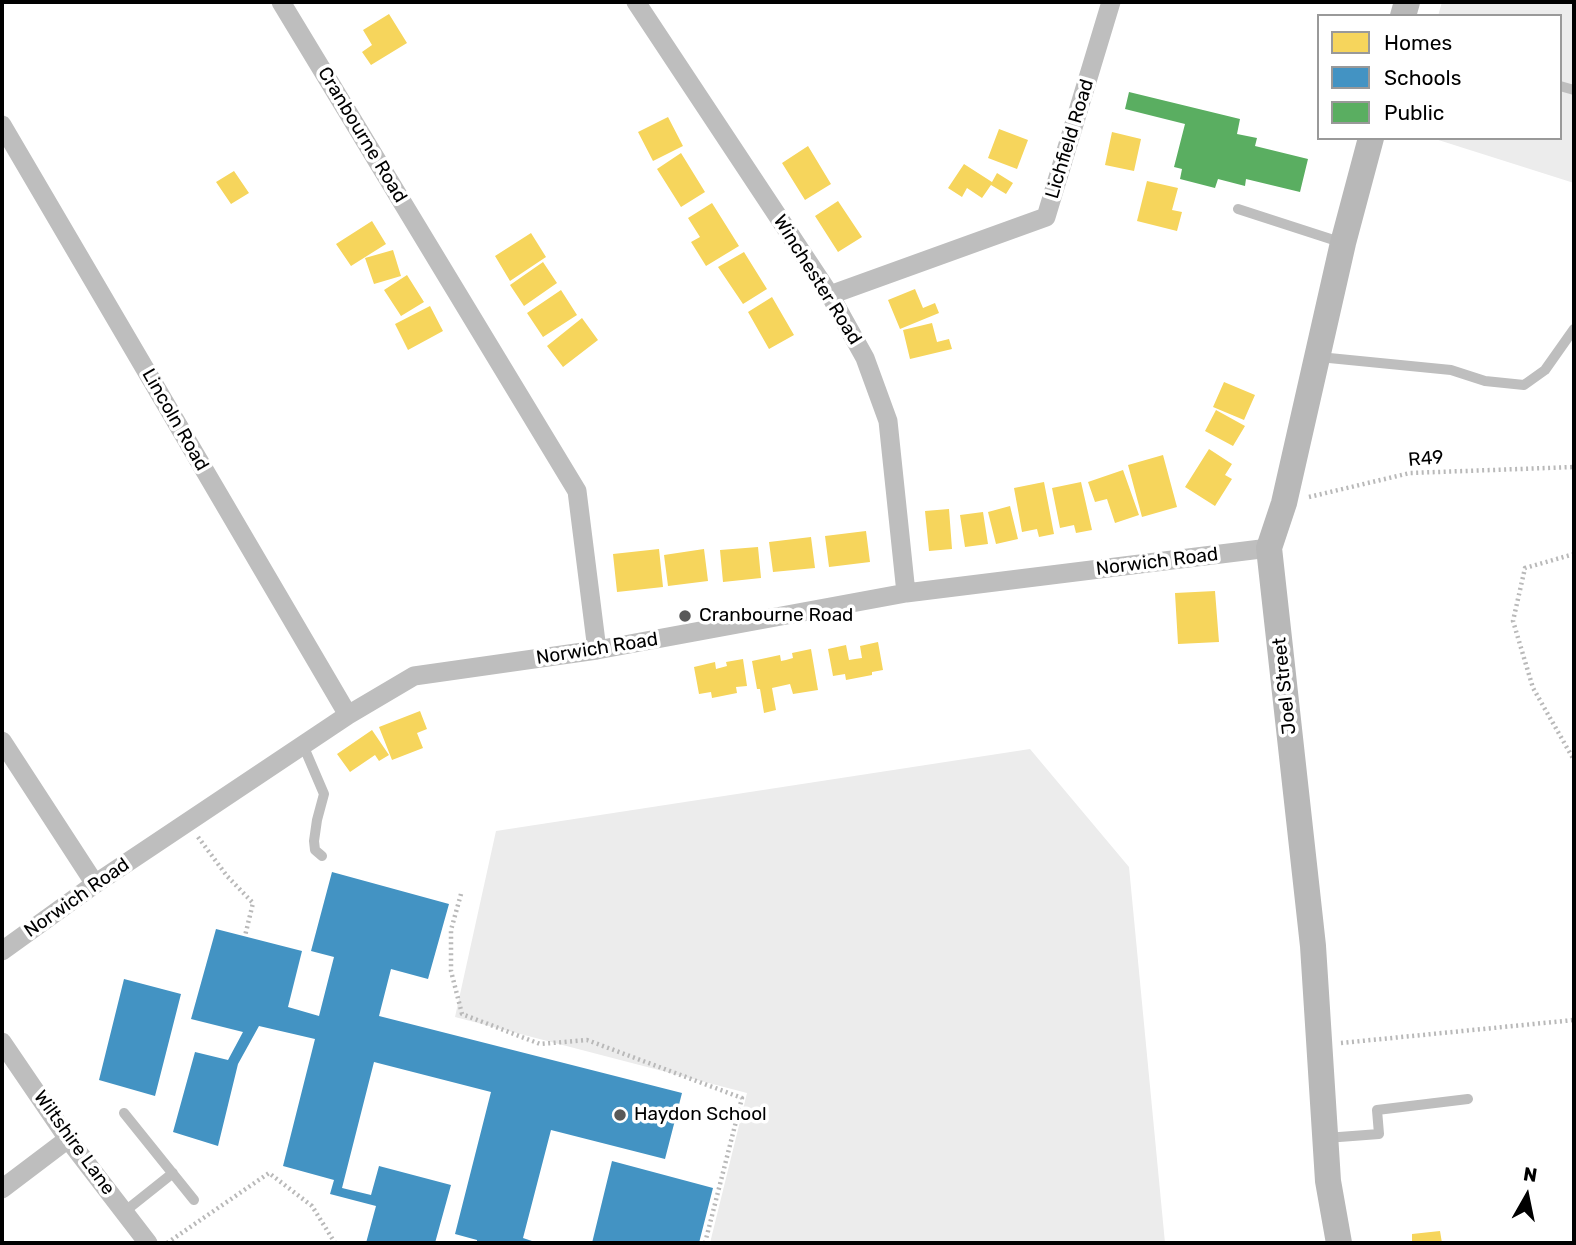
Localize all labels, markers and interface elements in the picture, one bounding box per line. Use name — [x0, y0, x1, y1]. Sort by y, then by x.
legend — [1317, 14, 1562, 140]
text: Homes — [1384, 30, 1452, 55]
street label: Cranbourne Road — [312, 63, 412, 207]
text: Schools — [1384, 65, 1461, 90]
street label: Lichfield Road — [1041, 76, 1099, 202]
text: Public — [1384, 100, 1444, 125]
street label: Winchester Road — [768, 211, 866, 349]
street label: Lincoln Road — [137, 365, 213, 475]
street label: R49 — [1407, 446, 1445, 472]
street label: Norwich Road — [1095, 543, 1219, 581]
place label: Cranbourne Road — [699, 605, 853, 627]
marker: Cranbourne Road — [677, 608, 693, 624]
street label: Norwich Road — [535, 628, 659, 670]
street label: Joel Street — [1269, 636, 1301, 736]
street label: Norwich Road — [20, 853, 134, 943]
street label: Wiltshire Lane — [29, 1086, 119, 1200]
place label: Haydon School — [634, 1104, 767, 1126]
marker: Haydon School — [612, 1107, 628, 1123]
north arrow — [1492, 1161, 1562, 1231]
text: N — [1522, 1162, 1539, 1187]

